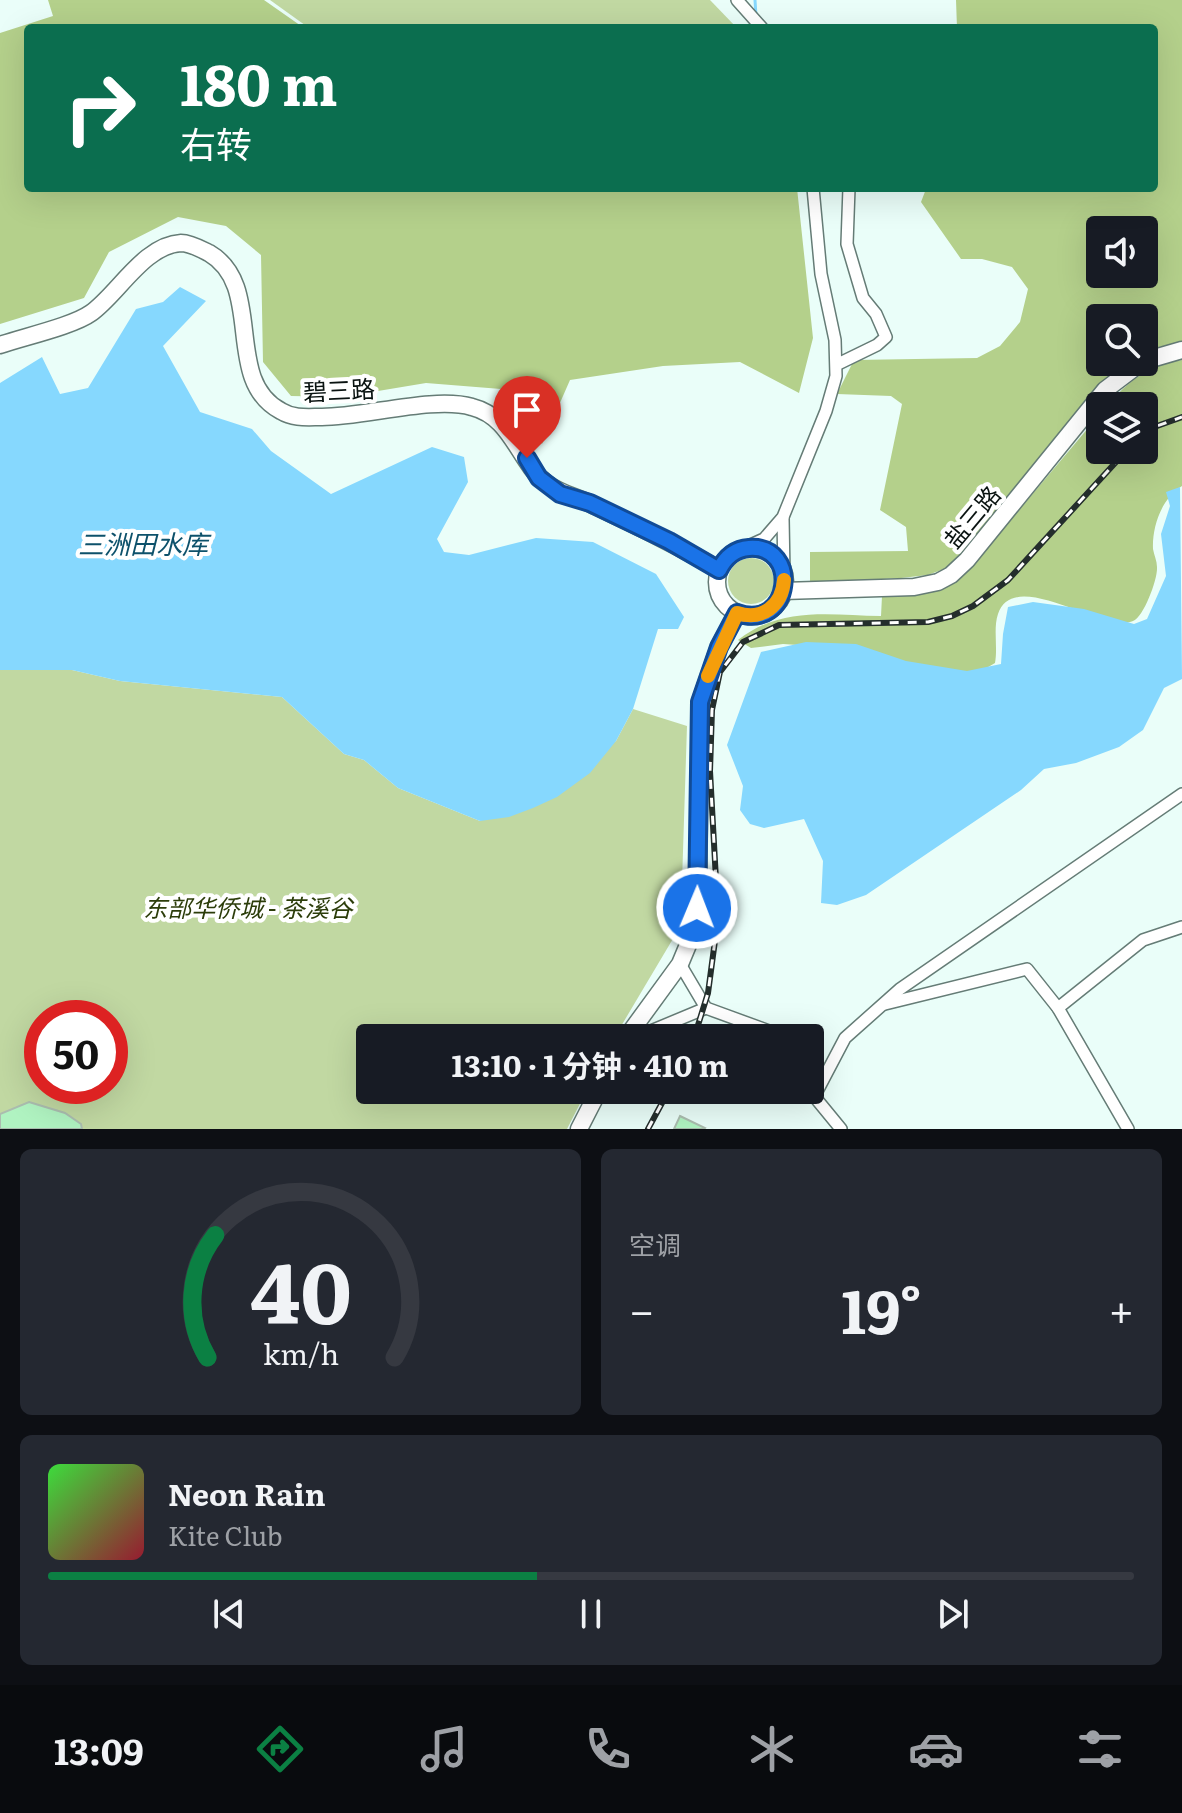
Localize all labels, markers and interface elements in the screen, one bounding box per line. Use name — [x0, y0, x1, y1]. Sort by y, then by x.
text: 180 m — [180, 40, 338, 123]
icon: right — [48, 56, 152, 160]
text: 右转 — [180, 116, 252, 169]
map controls — [1086, 216, 1158, 464]
button: sound — [1086, 216, 1158, 288]
button: search — [1086, 304, 1158, 376]
street label: 碧三路 — [302, 370, 376, 408]
pin — [493, 376, 561, 458]
icon: arrive — [505, 388, 549, 432]
button: layers — [1086, 392, 1158, 464]
street label: 盐三路 — [934, 477, 1008, 555]
water label: 三洲田水库 — [78, 523, 212, 562]
position arrow — [655, 866, 739, 950]
park label: 东部华侨城 - 茶溪谷 — [143, 889, 355, 924]
speed limit sign: 50 — [24, 1000, 128, 1104]
text: 13:10 · 1 分钟 · 410 m — [452, 1042, 729, 1086]
text: 空调 — [629, 1224, 681, 1263]
text: 40 — [250, 1226, 351, 1350]
text: 19° — [841, 1263, 922, 1352]
text: − — [629, 1275, 655, 1341]
text: + — [1108, 1275, 1134, 1341]
text: km/h — [262, 1331, 339, 1374]
text: Neon Rain — [168, 1471, 326, 1515]
text: Kite Club — [168, 1515, 283, 1554]
icon: previous — [207, 1592, 251, 1636]
icon: pause — [569, 1592, 613, 1636]
icon: next — [931, 1592, 975, 1636]
icon: directions — [252, 1721, 308, 1777]
icon: music — [416, 1721, 472, 1777]
icon: phone — [580, 1721, 636, 1777]
icon: climate — [744, 1721, 800, 1777]
icon: car — [908, 1721, 964, 1777]
icon: filters — [1072, 1721, 1128, 1777]
text: 13:09 — [54, 1723, 144, 1776]

